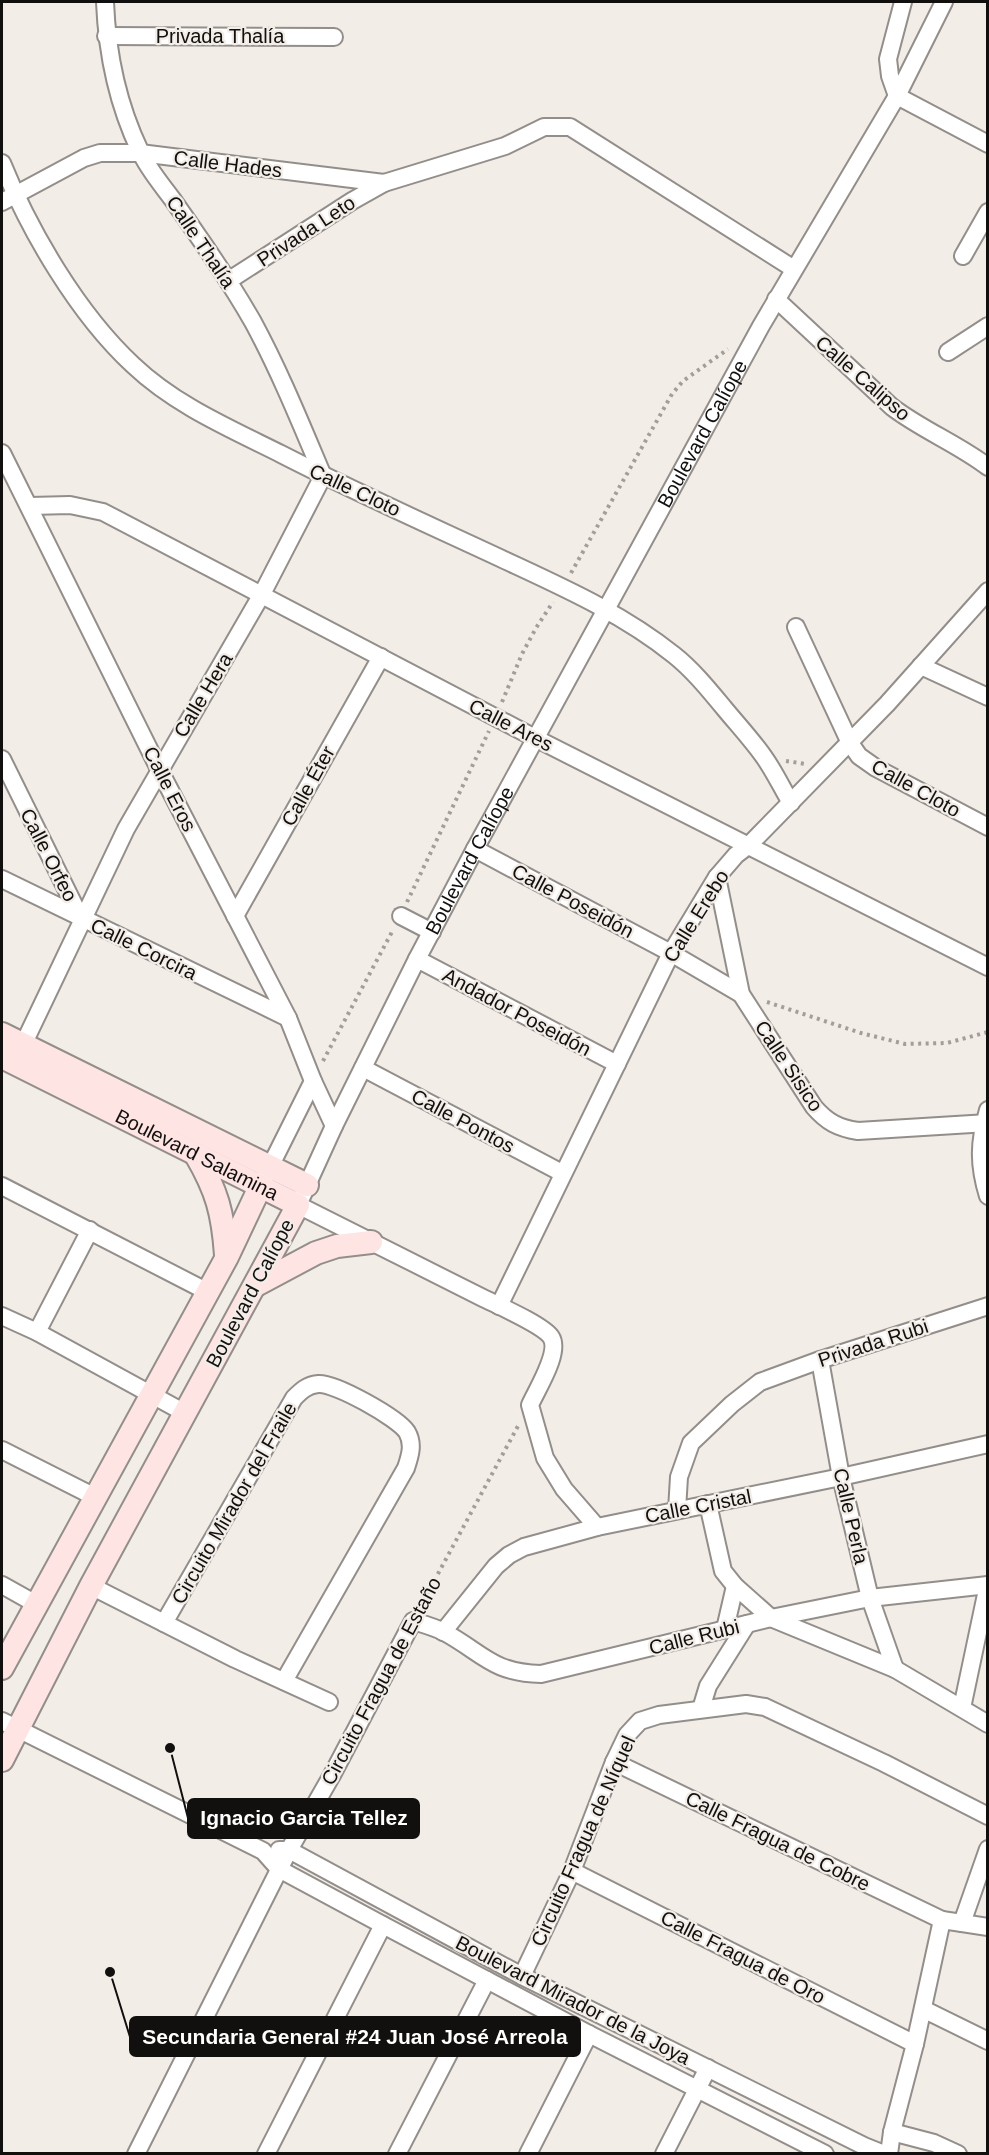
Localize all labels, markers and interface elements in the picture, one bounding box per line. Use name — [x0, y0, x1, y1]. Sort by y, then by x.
street label: Privada Thalía — [156, 25, 285, 47]
street label: Calle Hades — [173, 146, 283, 182]
street label: Privada Leto — [253, 191, 359, 271]
street label: Calle Thalía — [162, 192, 240, 293]
street label: Calle Calipso — [811, 331, 915, 425]
street label: Boulevard Calíope — [653, 356, 751, 511]
street label: Calle Cloto — [306, 459, 404, 521]
street label: Calle Hera — [169, 648, 237, 741]
street label: Calle Ares — [465, 695, 557, 755]
street label: Calle Éter — [277, 742, 339, 830]
street label: Calle Eros — [139, 743, 201, 835]
street label: Calle Cloto — [868, 755, 964, 821]
street label: Boulevard Calíope — [421, 783, 518, 938]
street label: Calle Orfeo — [16, 805, 82, 905]
street label: Calle Poseidón — [508, 860, 638, 942]
street label: Calle Erebo — [659, 866, 733, 966]
street label: Calle Corcira — [87, 914, 202, 985]
street label: Andador Poseidón — [439, 964, 595, 1060]
street label: Calle Sisico — [751, 1017, 827, 1115]
street label: Calle Pontos — [408, 1085, 518, 1157]
street label: Boulevard Salamina — [112, 1105, 283, 1205]
street label: Boulevard Calíope — [202, 1215, 298, 1371]
street label: Privada Rubi — [815, 1315, 931, 1371]
street label: Circuito Mirador del Fraile — [167, 1398, 301, 1608]
street label: Calle Perla — [829, 1466, 873, 1567]
street label: Calle Cristal — [643, 1485, 753, 1527]
street label: Circuito Fragua de Estaño — [317, 1573, 445, 1789]
street label: Calle Rubi — [647, 1615, 741, 1659]
street label: Circuito Fragua de Níquel — [527, 1732, 639, 1950]
street label: Calle Fragua de Cobre — [682, 1787, 874, 1895]
callout: Ignacio Garcia Tellez — [188, 1799, 419, 1838]
text: Ignacio Garcia Tellez — [200, 1806, 408, 1829]
street label: Calle Fragua de Oro — [657, 1906, 829, 2008]
street label: Boulevard Mirador de la Joya — [452, 1931, 695, 2069]
callout: Secundaria General #24 Juan José Arreola — [130, 2017, 580, 2056]
text: Secundaria General #24 Juan José Arreola — [142, 2025, 568, 2048]

